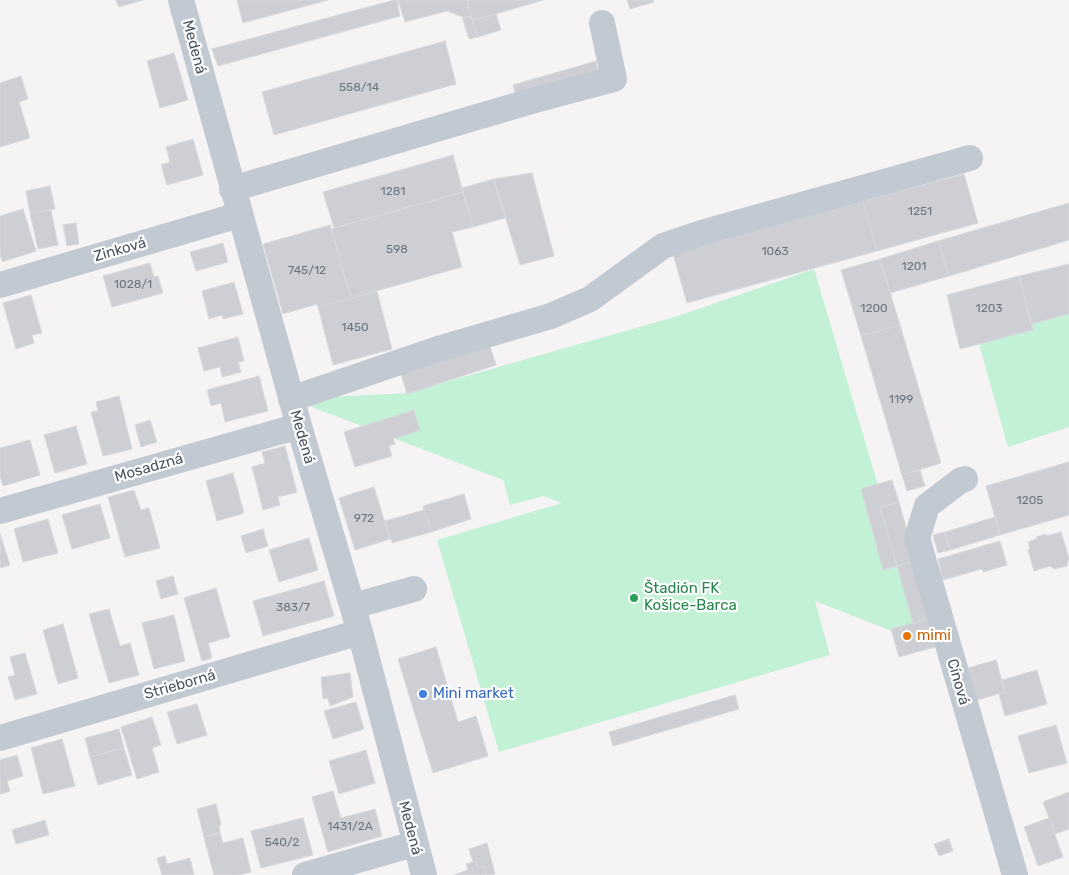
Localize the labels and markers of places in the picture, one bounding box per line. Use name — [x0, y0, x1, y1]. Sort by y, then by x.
place label: Štadión FK Košice-Barca — [644, 580, 737, 615]
marker: Štadión FK Košice-Barca — [628, 592, 640, 604]
place label: mimi — [917, 627, 951, 645]
marker: mimi — [901, 630, 913, 642]
place label: Mini market — [433, 685, 514, 703]
marker: Mini market — [417, 688, 429, 700]

